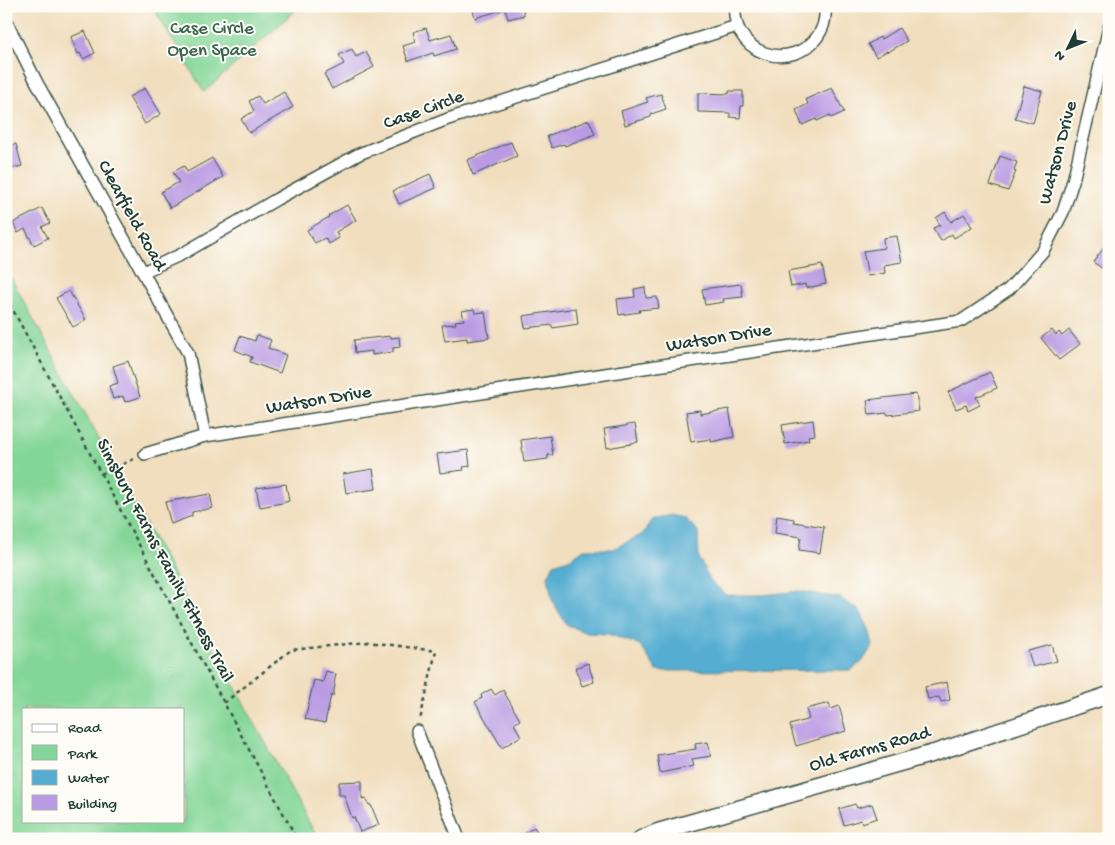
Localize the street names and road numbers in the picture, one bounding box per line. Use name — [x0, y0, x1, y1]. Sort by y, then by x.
street label: Case Circle — [381, 86, 467, 136]
street label: Watson Drive — [1034, 99, 1084, 207]
street label: Clearfield Road — [91, 157, 172, 277]
street label: Watson Drive — [665, 319, 773, 359]
street label: Watson Drive — [265, 381, 373, 421]
street label: Simsbury Farms Family Fitness Trail — [90, 435, 238, 687]
street label: Old Farms Road — [807, 721, 935, 778]

